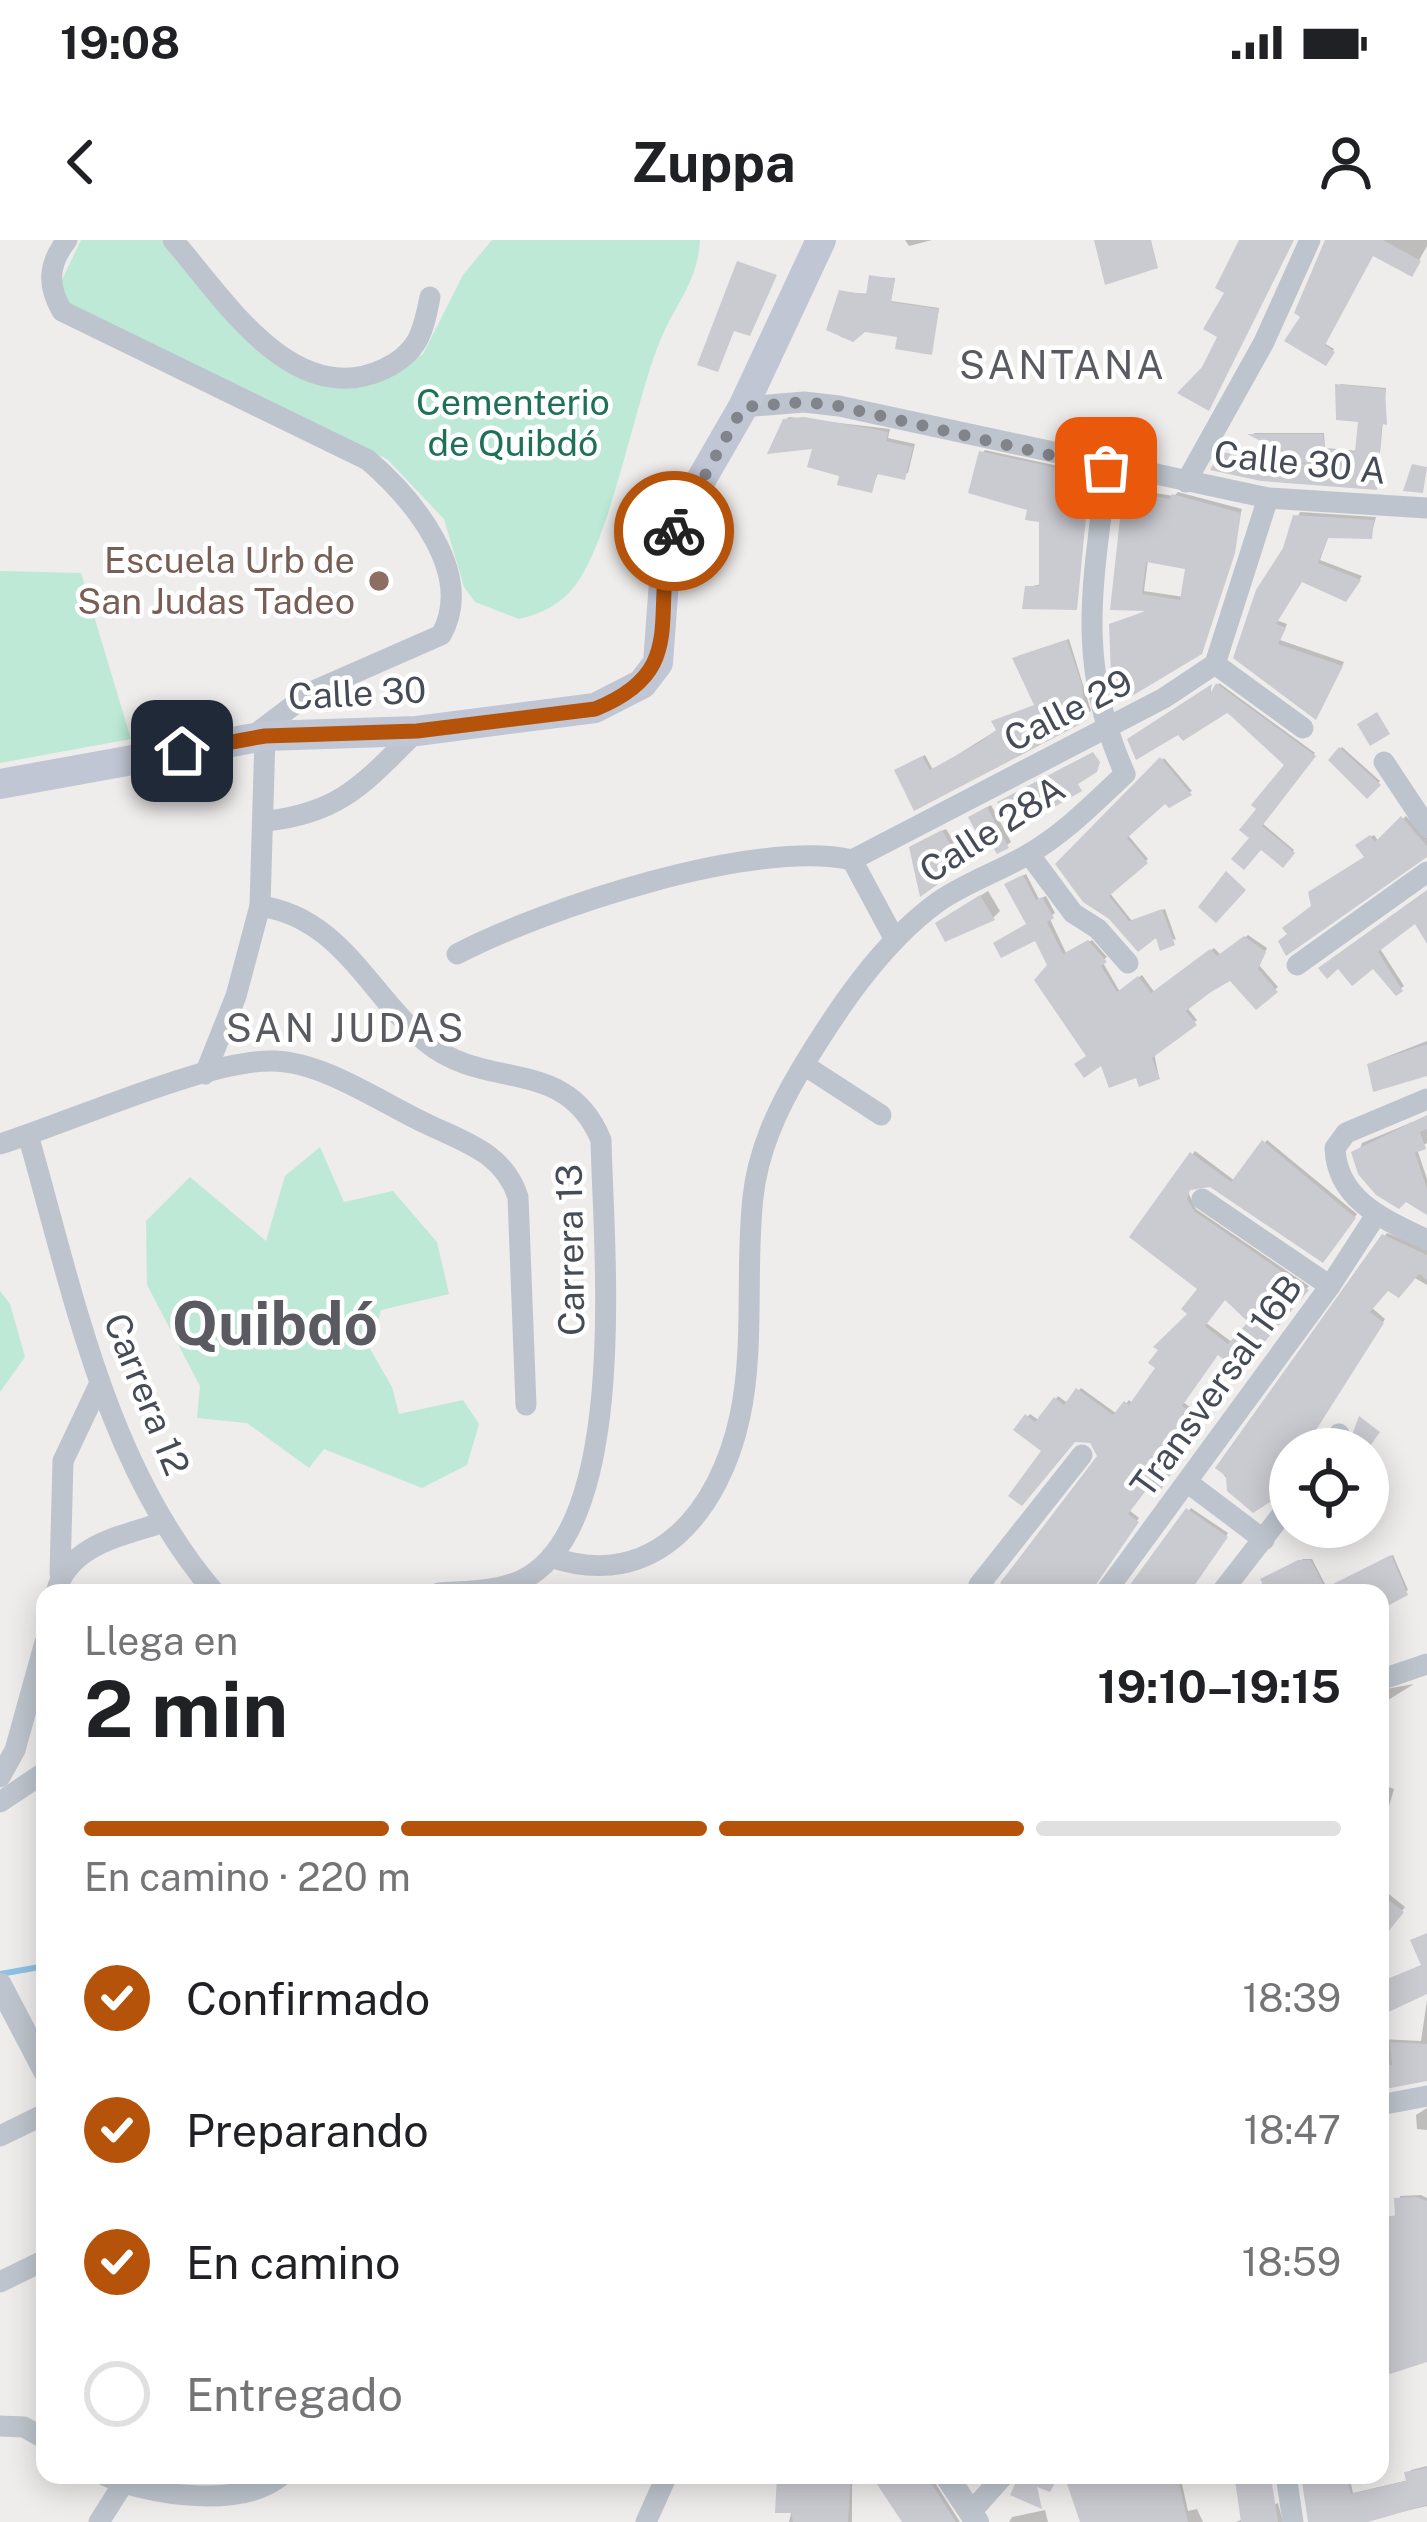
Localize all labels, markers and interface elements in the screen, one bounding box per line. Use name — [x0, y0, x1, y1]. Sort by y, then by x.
text: 19:08 — [60, 16, 180, 69]
icon: back — [48, 129, 114, 195]
icon: person — [1313, 129, 1379, 195]
text: Zuppa — [631, 131, 796, 194]
district label: SANTANA — [959, 342, 1167, 388]
park label: Cementerio de Quibdó — [416, 381, 610, 464]
pin — [1055, 417, 1157, 519]
street label: Calle 30 A — [1212, 432, 1388, 492]
icon: bag — [1073, 435, 1139, 501]
courier — [614, 471, 734, 591]
icon: bike — [641, 498, 707, 564]
place label: Escuela Urb de San Judas Tadeo — [77, 539, 355, 622]
marker: Escuela Urb de San Judas Tadeo — [366, 568, 392, 594]
street label: Calle 29 — [997, 660, 1139, 760]
street label: Calle 30 — [287, 668, 427, 718]
pin — [131, 700, 233, 802]
icon: home — [149, 718, 215, 784]
street label: Calle 28A — [912, 767, 1072, 891]
district label: SAN JUDAS — [226, 1005, 466, 1051]
street label: Carrera 13 — [548, 1164, 592, 1336]
street label: Transversal 16B — [1122, 1267, 1310, 1505]
district label: Quibdó — [172, 1288, 378, 1359]
street label: Carrera 12 — [96, 1307, 198, 1481]
map controls — [1269, 1428, 1389, 1548]
button: locate — [1269, 1428, 1389, 1548]
text: Llega en — [84, 1618, 238, 1664]
text: 19:10–19:15 — [1097, 1660, 1341, 1713]
text: 2 min — [84, 1663, 288, 1755]
text: En camino · 220 m — [84, 1854, 411, 1900]
icon: check — [84, 1965, 150, 2031]
text: Confirmado — [186, 1972, 430, 2025]
text: 18:39 — [1242, 1975, 1341, 2021]
icon: check — [84, 2097, 150, 2163]
text: Preparando — [186, 2104, 429, 2157]
text: 18:47 — [1243, 2107, 1341, 2153]
icon: check — [84, 2229, 150, 2295]
text: En camino — [186, 2236, 400, 2289]
text: 18:59 — [1242, 2239, 1341, 2285]
text: Entregado — [186, 2368, 403, 2421]

